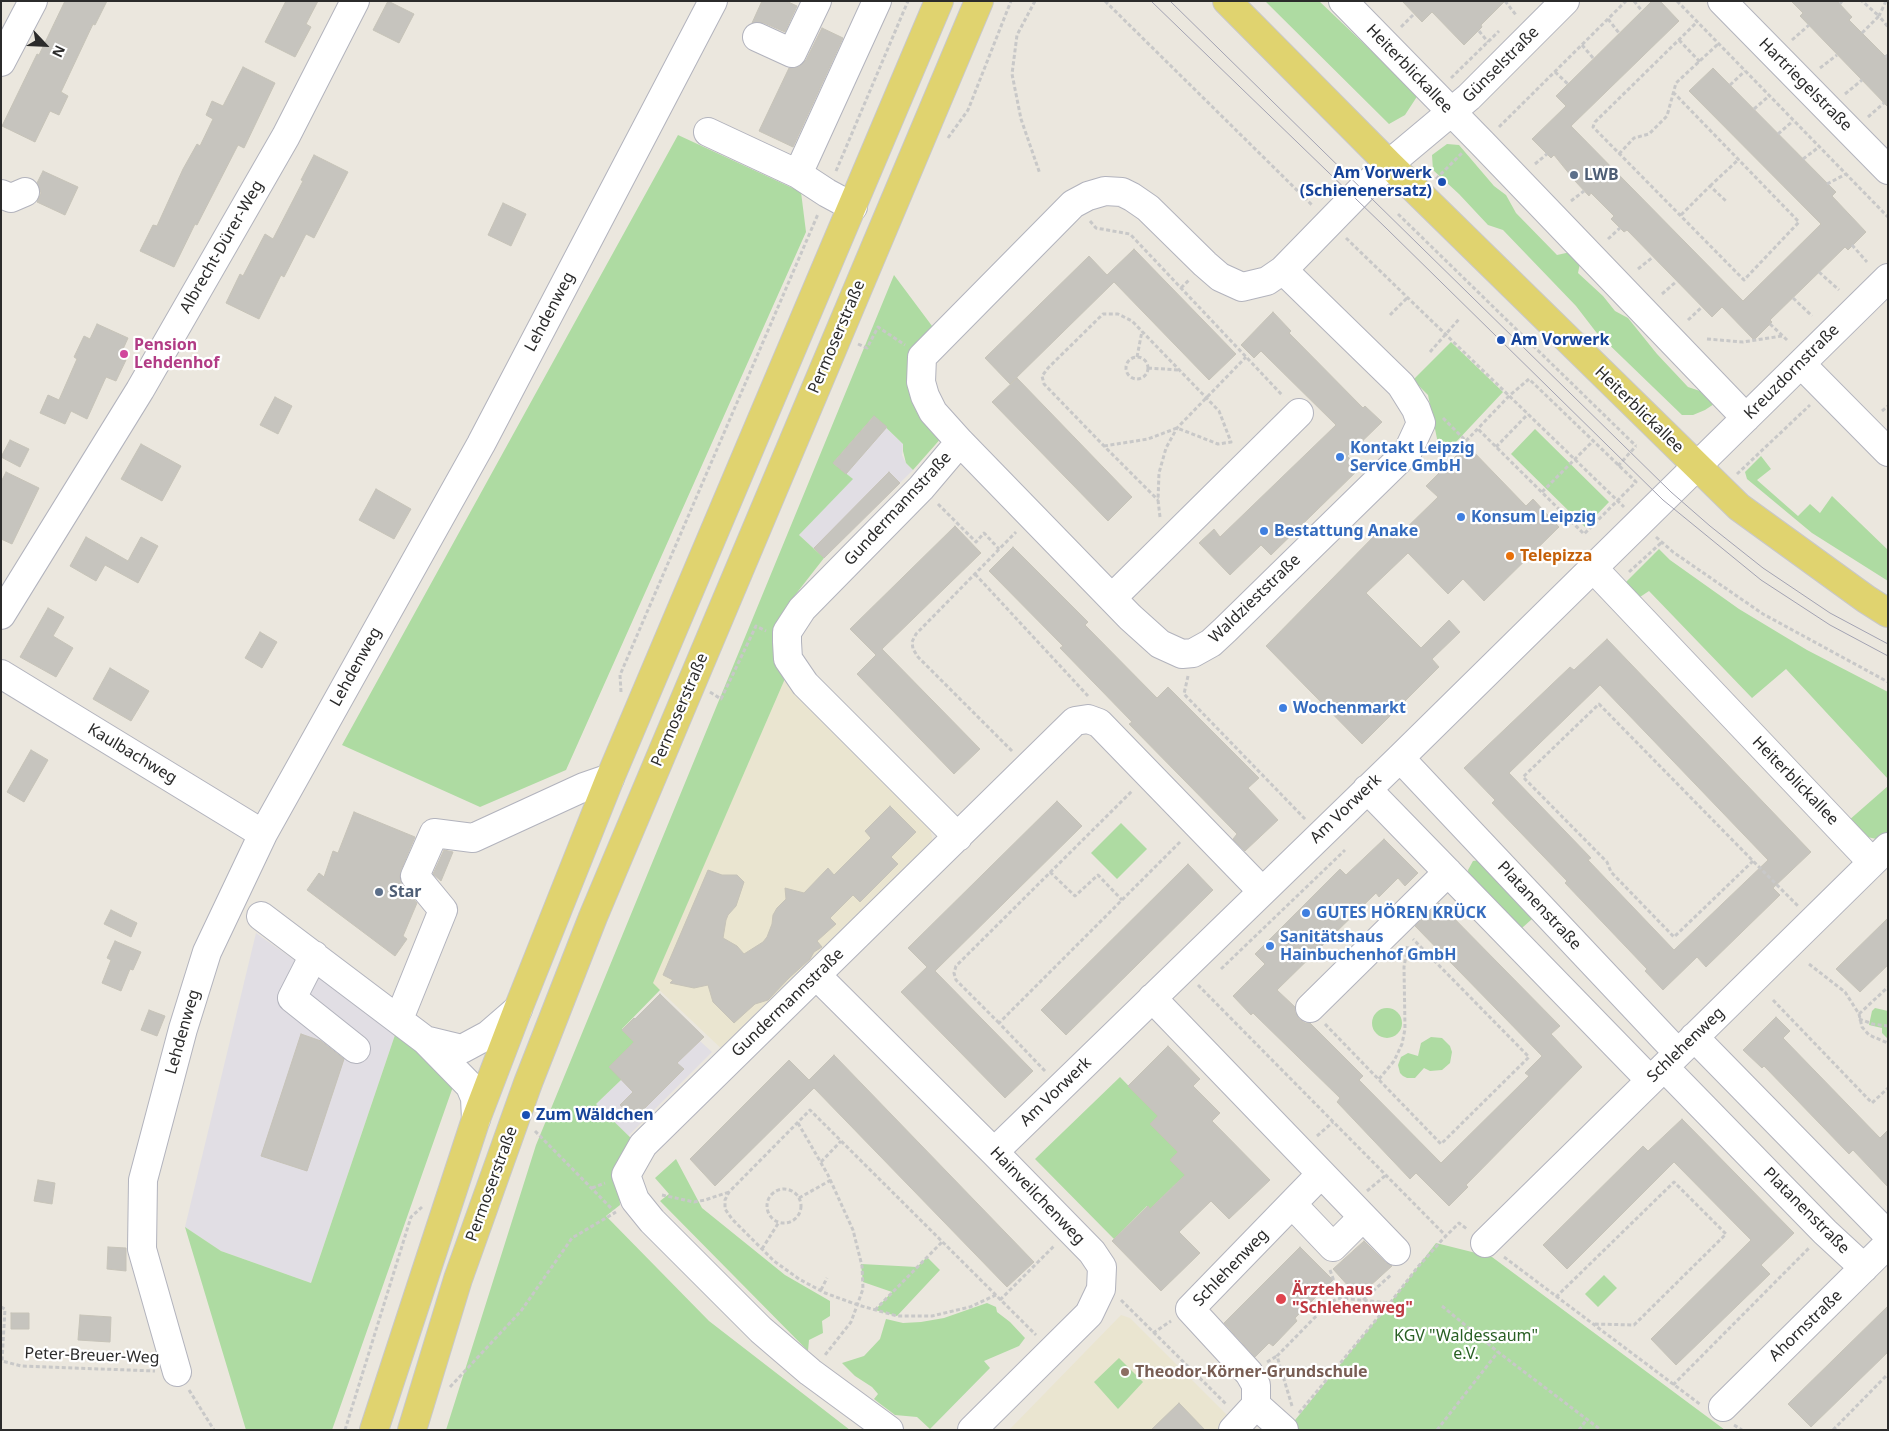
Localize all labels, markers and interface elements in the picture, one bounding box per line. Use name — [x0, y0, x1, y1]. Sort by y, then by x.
north arrow — [20, 20, 70, 70]
street label: Heiterblickallee — [1362, 21, 1456, 117]
street label: Günselstraße — [1459, 23, 1543, 107]
street label: Hartriegelstraße — [1754, 34, 1856, 136]
text: N — [48, 42, 70, 61]
place label: Am Vorwerk (Schienenersatz) — [1300, 163, 1432, 201]
place label: LWB — [1584, 165, 1619, 185]
marker: LWB — [1568, 169, 1580, 181]
marker: Am Vorwerk (Schienenersatz) — [1436, 176, 1448, 188]
street label: Albrecht-Dürer-Weg — [176, 177, 268, 317]
street label: Lehdenweg — [521, 269, 579, 355]
street label: Permoserstraße — [805, 278, 869, 396]
street label: Kreuzdornstraße — [1741, 321, 1843, 423]
place label: Am Vorwerk — [1511, 330, 1609, 350]
marker: Am Vorwerk — [1495, 334, 1507, 346]
place label: Pension Lehdenhof — [134, 335, 220, 373]
marker: Pension Lehdenhof — [118, 348, 130, 360]
street label: Heiterblickallee — [1591, 363, 1687, 457]
place label: Kontakt Leipzig Service GmbH — [1350, 438, 1475, 476]
street label: Gundermannstraße — [840, 448, 956, 570]
marker: Kontakt Leipzig Service GmbH — [1334, 451, 1346, 463]
place label: Konsum Leipzig — [1471, 507, 1596, 527]
marker: Konsum Leipzig — [1455, 511, 1467, 523]
place label: Bestattung Anake — [1274, 521, 1418, 541]
marker: Bestattung Anake — [1258, 525, 1270, 537]
place label: Telepizza — [1520, 546, 1592, 566]
marker: Telepizza — [1504, 550, 1516, 562]
street label: Waldzieststraße — [1205, 551, 1305, 647]
street label: Lehdenweg — [326, 624, 386, 710]
street label: Permoserstraße — [648, 651, 712, 769]
place label: Wochenmarkt — [1293, 698, 1406, 718]
marker: Wochenmarkt — [1277, 702, 1289, 714]
street label: Kaulbachweg — [84, 720, 180, 788]
street label: Heiterblickallee — [1748, 733, 1842, 829]
street label: Am Vorwerk — [1306, 770, 1386, 848]
street label: Platanenstraße — [1493, 858, 1585, 954]
place label: Star — [389, 882, 421, 902]
marker: Star — [373, 886, 385, 898]
place label: GUTES HÖREN KRÜCK — [1316, 903, 1486, 923]
marker: GUTES HÖREN KRÜCK — [1300, 907, 1312, 919]
place label: Sanitätshaus Hainbuchenhof GmbH — [1280, 927, 1456, 965]
marker: Sanitätshaus Hainbuchenhof GmbH — [1264, 940, 1276, 952]
street label: Gundermannstraße — [728, 945, 848, 1061]
street label: Lehdenweg — [162, 987, 204, 1077]
street label: Schlehenweg — [1643, 1003, 1729, 1087]
street label: Am Vorwerk — [1016, 1053, 1096, 1131]
place label: Zum Wäldchen — [536, 1105, 654, 1125]
marker: Zum Wäldchen — [520, 1109, 532, 1121]
street label: Permoserstraße — [462, 1124, 522, 1244]
street label: Hainveilchenweg — [986, 1143, 1088, 1249]
street label: Platanenstraße — [1759, 1164, 1853, 1258]
street label: Schlehenweg — [1189, 1225, 1273, 1311]
place label: Ärztehaus "Schlehenweg" — [1292, 1280, 1413, 1318]
street label: Ahornstraße — [1765, 1286, 1847, 1366]
marker: Ärztehaus "Schlehenweg" — [1274, 1292, 1288, 1306]
park label: KGV "Waldessaum" e.V. — [1394, 1326, 1538, 1364]
street label: Peter-Breuer-Weg — [24, 1344, 160, 1368]
place label: Theodor-Körner-Grundschule — [1135, 1362, 1368, 1382]
marker: Theodor-Körner-Grundschule — [1119, 1366, 1131, 1378]

